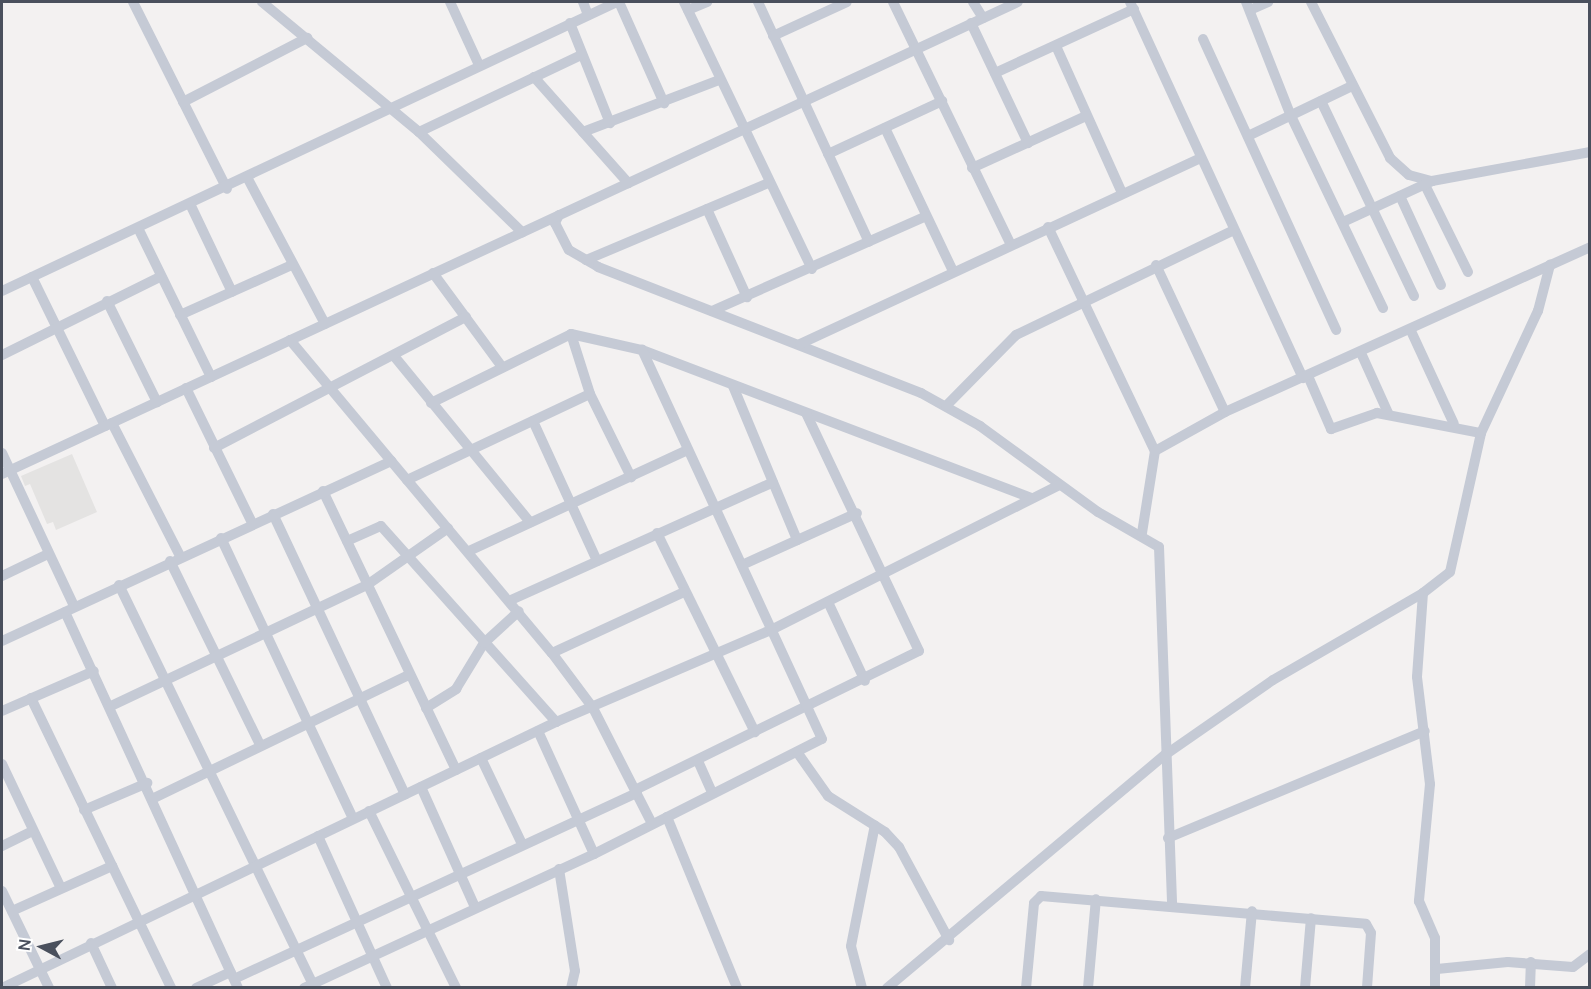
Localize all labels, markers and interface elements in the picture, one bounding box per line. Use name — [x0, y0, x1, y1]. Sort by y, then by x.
north arrow — [12, 917, 72, 977]
text: N — [13, 938, 36, 952]

